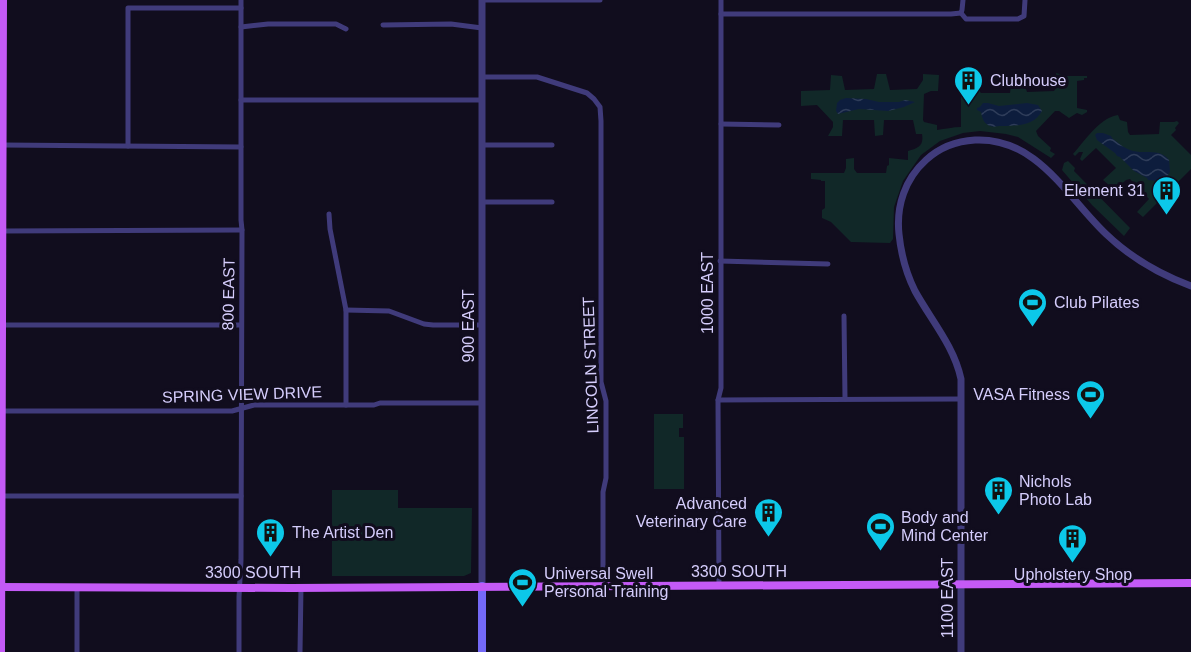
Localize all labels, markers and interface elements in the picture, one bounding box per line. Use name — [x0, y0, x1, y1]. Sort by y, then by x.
building icon: Clubhouse — [953, 64, 985, 106]
place label: Clubhouse — [990, 72, 1067, 89]
building icon: Element 31 — [1150, 174, 1182, 216]
place label: Element 31 — [1064, 182, 1145, 199]
street label: 1000 EAST — [699, 252, 716, 334]
street label: 800 EAST — [219, 257, 238, 331]
sports icon: Club Pilates — [1017, 286, 1049, 328]
street label: 900 EAST — [460, 289, 477, 362]
place label: Club Pilates — [1054, 294, 1139, 311]
street label: LINCOLN STREET — [580, 296, 601, 434]
sports icon: VASA Fitness — [1075, 378, 1107, 420]
street label: SPRING VIEW DRIVE — [162, 383, 322, 406]
place label: VASA Fitness — [973, 386, 1070, 403]
place label: Nichols Photo Lab — [1019, 473, 1092, 508]
building icon: Nichols Photo Lab — [982, 474, 1014, 516]
place label: Advanced Veterinary Care — [636, 495, 747, 530]
building icon: Advanced Veterinary Care — [752, 496, 784, 538]
place label: Body and Mind Center — [901, 509, 989, 544]
sports icon: Body and Mind Center — [864, 510, 896, 552]
building icon: The Artist Den — [255, 516, 287, 558]
building icon: Upholstery Shop — [1057, 522, 1089, 564]
place label: The Artist Den — [292, 524, 393, 541]
street label: 1100 EAST — [939, 557, 956, 638]
street label: 3300 SOUTH — [691, 563, 787, 580]
street label: 3300 SOUTH — [205, 564, 301, 581]
place label: Universal Swell Personal Training — [544, 565, 669, 600]
sports icon: Universal Swell Personal Training — [507, 566, 539, 608]
place label: Upholstery Shop — [1014, 566, 1132, 583]

